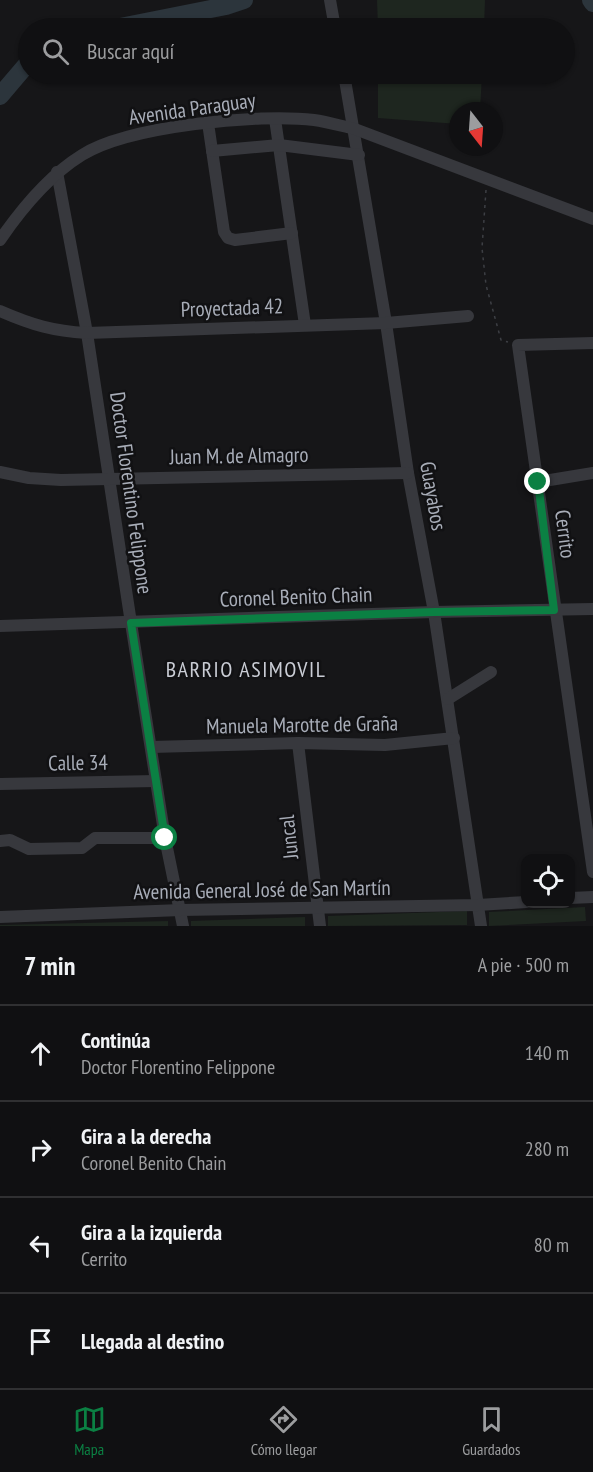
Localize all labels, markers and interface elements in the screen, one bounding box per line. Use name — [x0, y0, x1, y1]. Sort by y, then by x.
search box — [18, 18, 575, 84]
icon: search — [39, 35, 72, 68]
text: Buscar aquí — [87, 37, 174, 65]
street label: Avenida Paraguay — [127, 86, 257, 131]
north arrow — [449, 102, 503, 156]
street label: Proyectada 42 — [180, 292, 284, 323]
street label: Doctor Florentino Felippone — [104, 390, 159, 596]
street label: Juan M. de Almagro — [168, 441, 309, 470]
street label: Guayabos — [414, 459, 453, 532]
route end — [524, 468, 550, 494]
street label: Cerrito — [549, 508, 582, 560]
street label: Coronel Benito Chain — [219, 580, 373, 613]
district label: BARRIO ASIMOVIL — [166, 655, 326, 683]
street label: Manuela Marotte de Graña — [206, 709, 398, 740]
street label: Calle 34 — [48, 748, 109, 777]
street label: Juncal — [273, 814, 304, 861]
route start — [151, 824, 177, 850]
map controls — [521, 854, 575, 908]
button: locate — [521, 854, 575, 908]
street label: Avenida General José de San Martín — [133, 874, 391, 905]
text: 7 min — [24, 949, 75, 982]
text: A pie · 500 m — [478, 952, 569, 978]
text: Continúa — [81, 1026, 150, 1054]
icon: ahead — [24, 1037, 57, 1070]
text: 140 m — [525, 1040, 569, 1066]
text: Doctor Florentino Felippone — [81, 1054, 275, 1080]
text: Gira a la derecha — [81, 1122, 211, 1150]
icon: right — [24, 1133, 57, 1166]
text: 280 m — [525, 1136, 569, 1162]
text: Coronel Benito Chain — [81, 1150, 226, 1176]
text: Gira a la izquierda — [81, 1218, 222, 1246]
icon: left — [24, 1229, 57, 1262]
text: 80 m — [534, 1232, 569, 1258]
text: Cerrito — [81, 1246, 127, 1272]
icon: arrive — [24, 1325, 57, 1358]
text: Llegada al destino — [81, 1327, 224, 1355]
tab: Mapa — [73, 1403, 106, 1459]
tab: Cómo llegar — [251, 1403, 317, 1459]
tab: Guardados — [462, 1403, 520, 1459]

